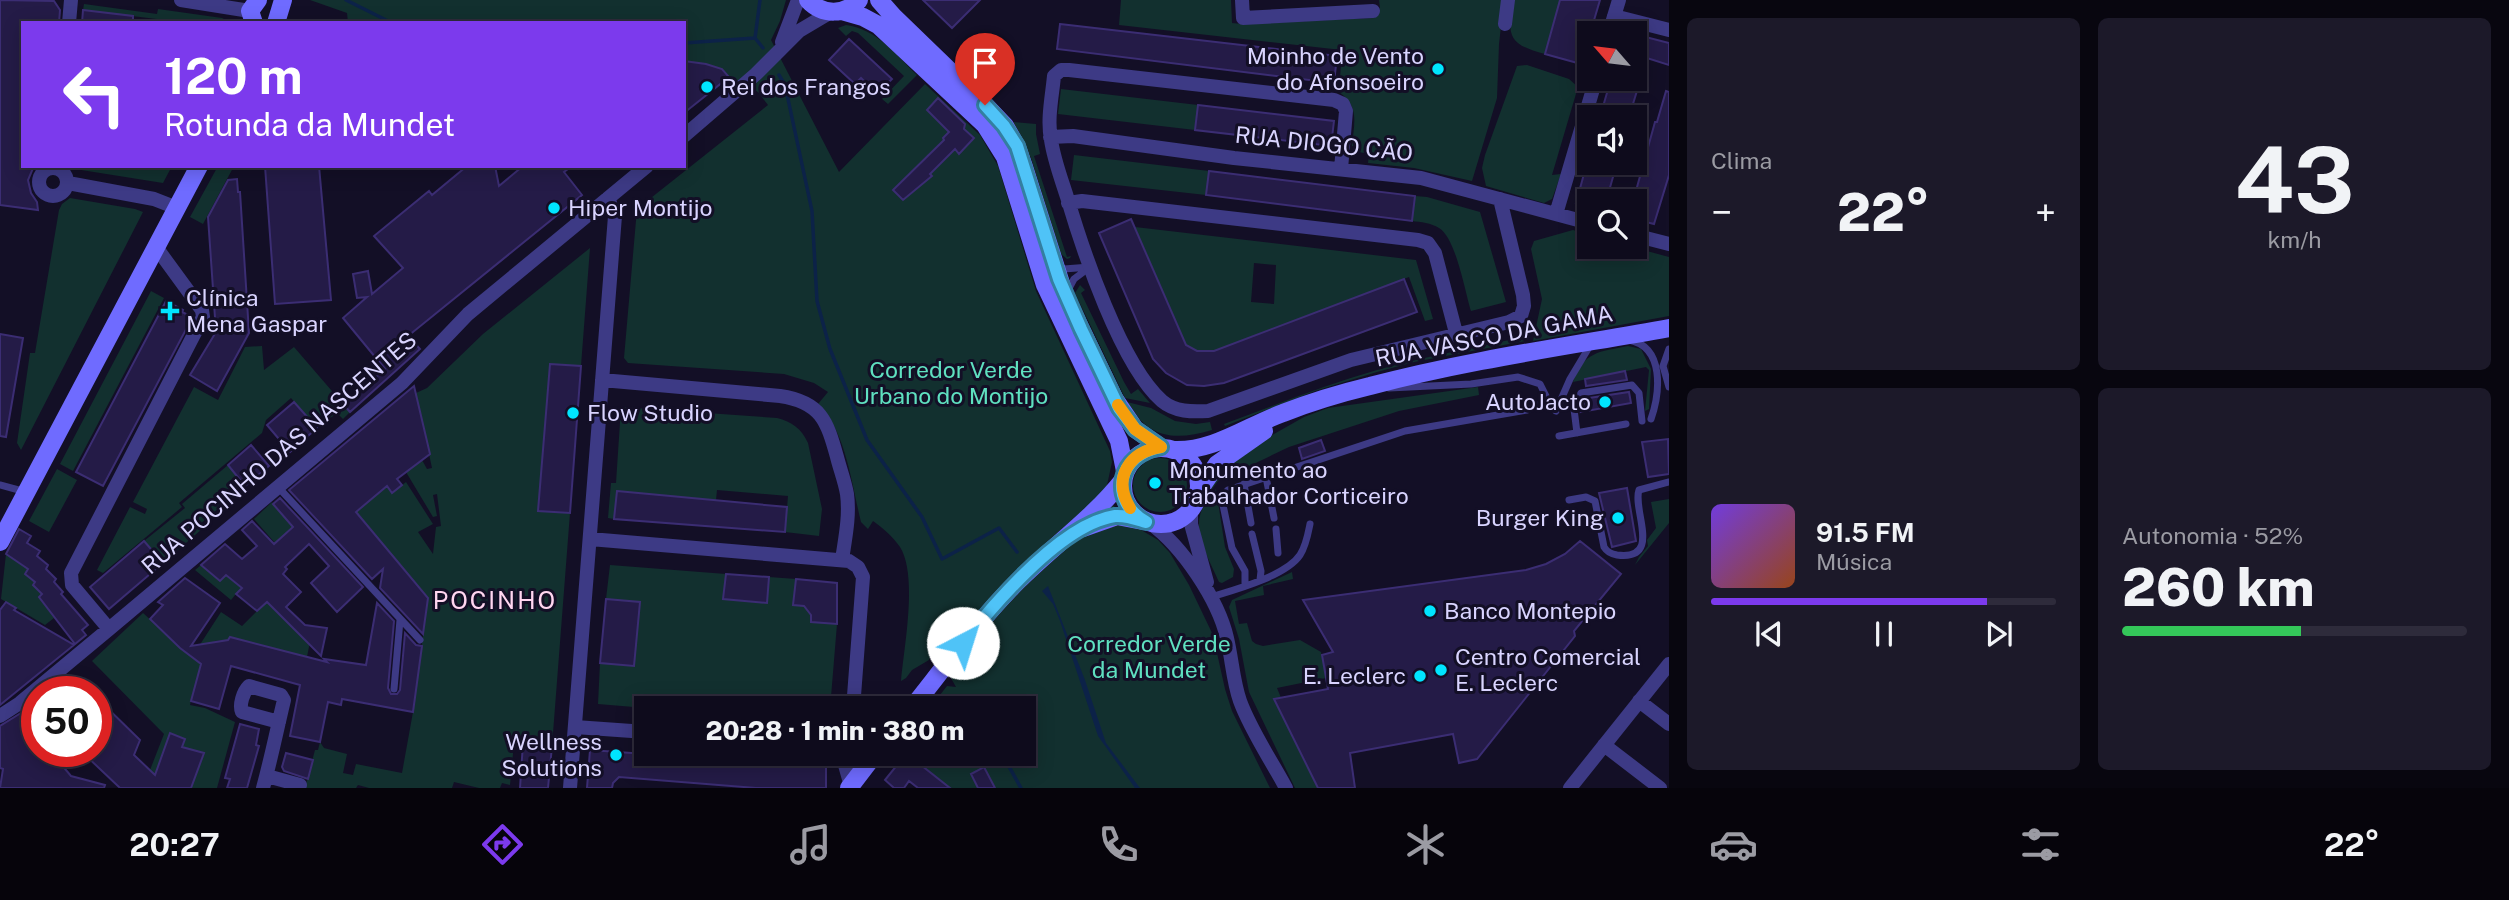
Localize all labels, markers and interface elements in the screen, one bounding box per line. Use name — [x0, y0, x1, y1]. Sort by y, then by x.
north arrow — [1577, 21, 1647, 91]
map controls — [1577, 21, 1647, 259]
pin — [955, 33, 1015, 105]
place label: Moinho de Vento do Afonsoeiro — [1247, 42, 1424, 95]
icon: arrive — [966, 44, 1004, 82]
text: 120 m — [164, 47, 303, 105]
icon: left — [49, 49, 140, 140]
marker: Moinho de Vento do Afonsoeiro — [1430, 61, 1446, 77]
place label: Rei dos Frangos — [721, 73, 891, 100]
marker: Rei dos Frangos — [699, 79, 715, 95]
button: sound — [1577, 105, 1647, 175]
text: Rotunda da Mundet — [164, 106, 455, 143]
street label: RUA DIOGO CÃO — [1234, 121, 1414, 166]
text: 43 — [2234, 127, 2355, 233]
text: Clima — [1711, 147, 1772, 174]
text: 22° — [1837, 182, 1930, 243]
button: search — [1577, 189, 1647, 259]
text: − — [1711, 190, 1732, 235]
text: + — [2035, 190, 2056, 235]
place label: Hiper Montijo — [568, 194, 712, 221]
marker: Hiper Montijo — [546, 200, 562, 216]
text: km/h — [2267, 226, 2322, 253]
place label: Clínica Mena Gaspar — [186, 284, 327, 337]
street label: RUA VASCO DA GAMA — [1373, 299, 1615, 372]
marker: Clínica Mena Gaspar — [160, 301, 180, 321]
street label: RUA POCINHO DAS NASCENTES — [136, 326, 422, 579]
park label: Corredor Verde Urbano do Montijo — [854, 356, 1048, 409]
place label: AutoJacto — [1485, 388, 1591, 415]
marker: AutoJacto — [1597, 394, 1613, 410]
place label: Flow Studio — [587, 399, 713, 426]
marker: Flow Studio — [565, 405, 581, 421]
place label: Monumento ao Trabalhador Corticeiro — [1169, 456, 1409, 509]
marker: Monumento ao Trabalhador Corticeiro — [1147, 475, 1163, 491]
place label: Burger King — [1476, 504, 1604, 531]
marker: Burger King — [1610, 510, 1626, 526]
text: 91.5 FM — [1816, 517, 1915, 548]
text: Autonomia · 52% — [2122, 522, 2303, 549]
text: Música — [1816, 548, 1892, 575]
text: 260 km — [2122, 557, 2315, 618]
district label: POCINHO — [433, 586, 557, 614]
place label: Banco Montepio — [1444, 597, 1616, 624]
marker: Banco Montepio — [1422, 603, 1438, 619]
position arrow — [926, 606, 1000, 680]
icon: previous — [1750, 615, 1788, 653]
icon: pause — [1865, 615, 1903, 653]
icon: next — [1980, 615, 2018, 653]
park label: Corredor Verde da Mundet — [1067, 630, 1231, 683]
place label: Centro Comercial E. Leclerc — [1455, 643, 1641, 696]
place label: E. Leclerc — [1303, 662, 1406, 689]
marker: Centro Comercial E. Leclerc — [1433, 662, 1449, 678]
marker: E. Leclerc — [1412, 668, 1428, 684]
speed limit sign: 50 — [21, 676, 112, 767]
text: 20:28 · 1 min · 380 m — [706, 715, 964, 746]
place label: Wellness Solutions — [501, 728, 602, 781]
marker: Wellness Solutions — [608, 747, 624, 763]
icon: directions — [478, 820, 527, 869]
icon: music — [786, 820, 835, 869]
icon: phone — [1094, 820, 1143, 869]
icon: climate — [1401, 820, 1450, 869]
icon: car — [1709, 820, 1758, 869]
icon: filters — [2016, 820, 2065, 869]
text: 20:27 — [129, 826, 220, 863]
text: 22° — [2324, 826, 2380, 863]

